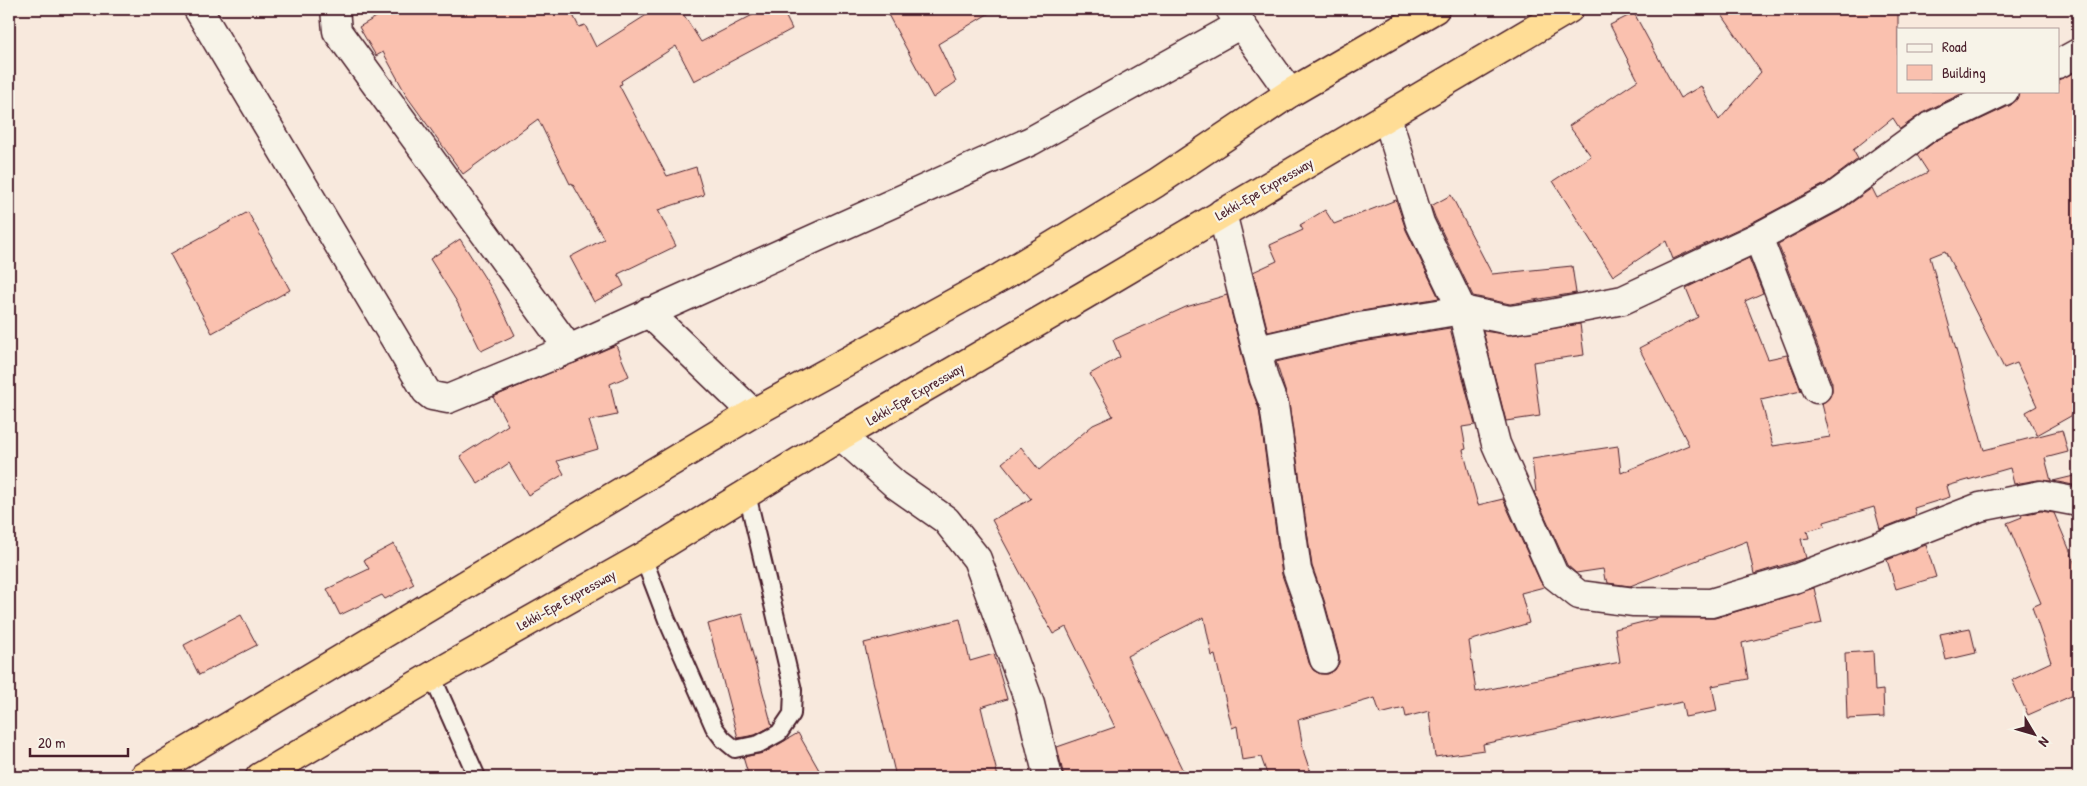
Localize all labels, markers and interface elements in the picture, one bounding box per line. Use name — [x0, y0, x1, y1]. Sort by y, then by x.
legend — [1897, 28, 2060, 92]
text: Road — [1942, 36, 1967, 57]
text: Building — [1942, 62, 1986, 83]
street label: Lekki-Epe Expressway — [1211, 153, 1317, 225]
street label: Lekki-Epe Expressway — [862, 358, 968, 430]
street label: Lekki-Epe Expressway — [513, 564, 619, 635]
north arrow — [2010, 708, 2060, 758]
scale bar — [30, 726, 128, 758]
text: 20 m — [38, 732, 65, 753]
text: N — [2035, 734, 2054, 752]

